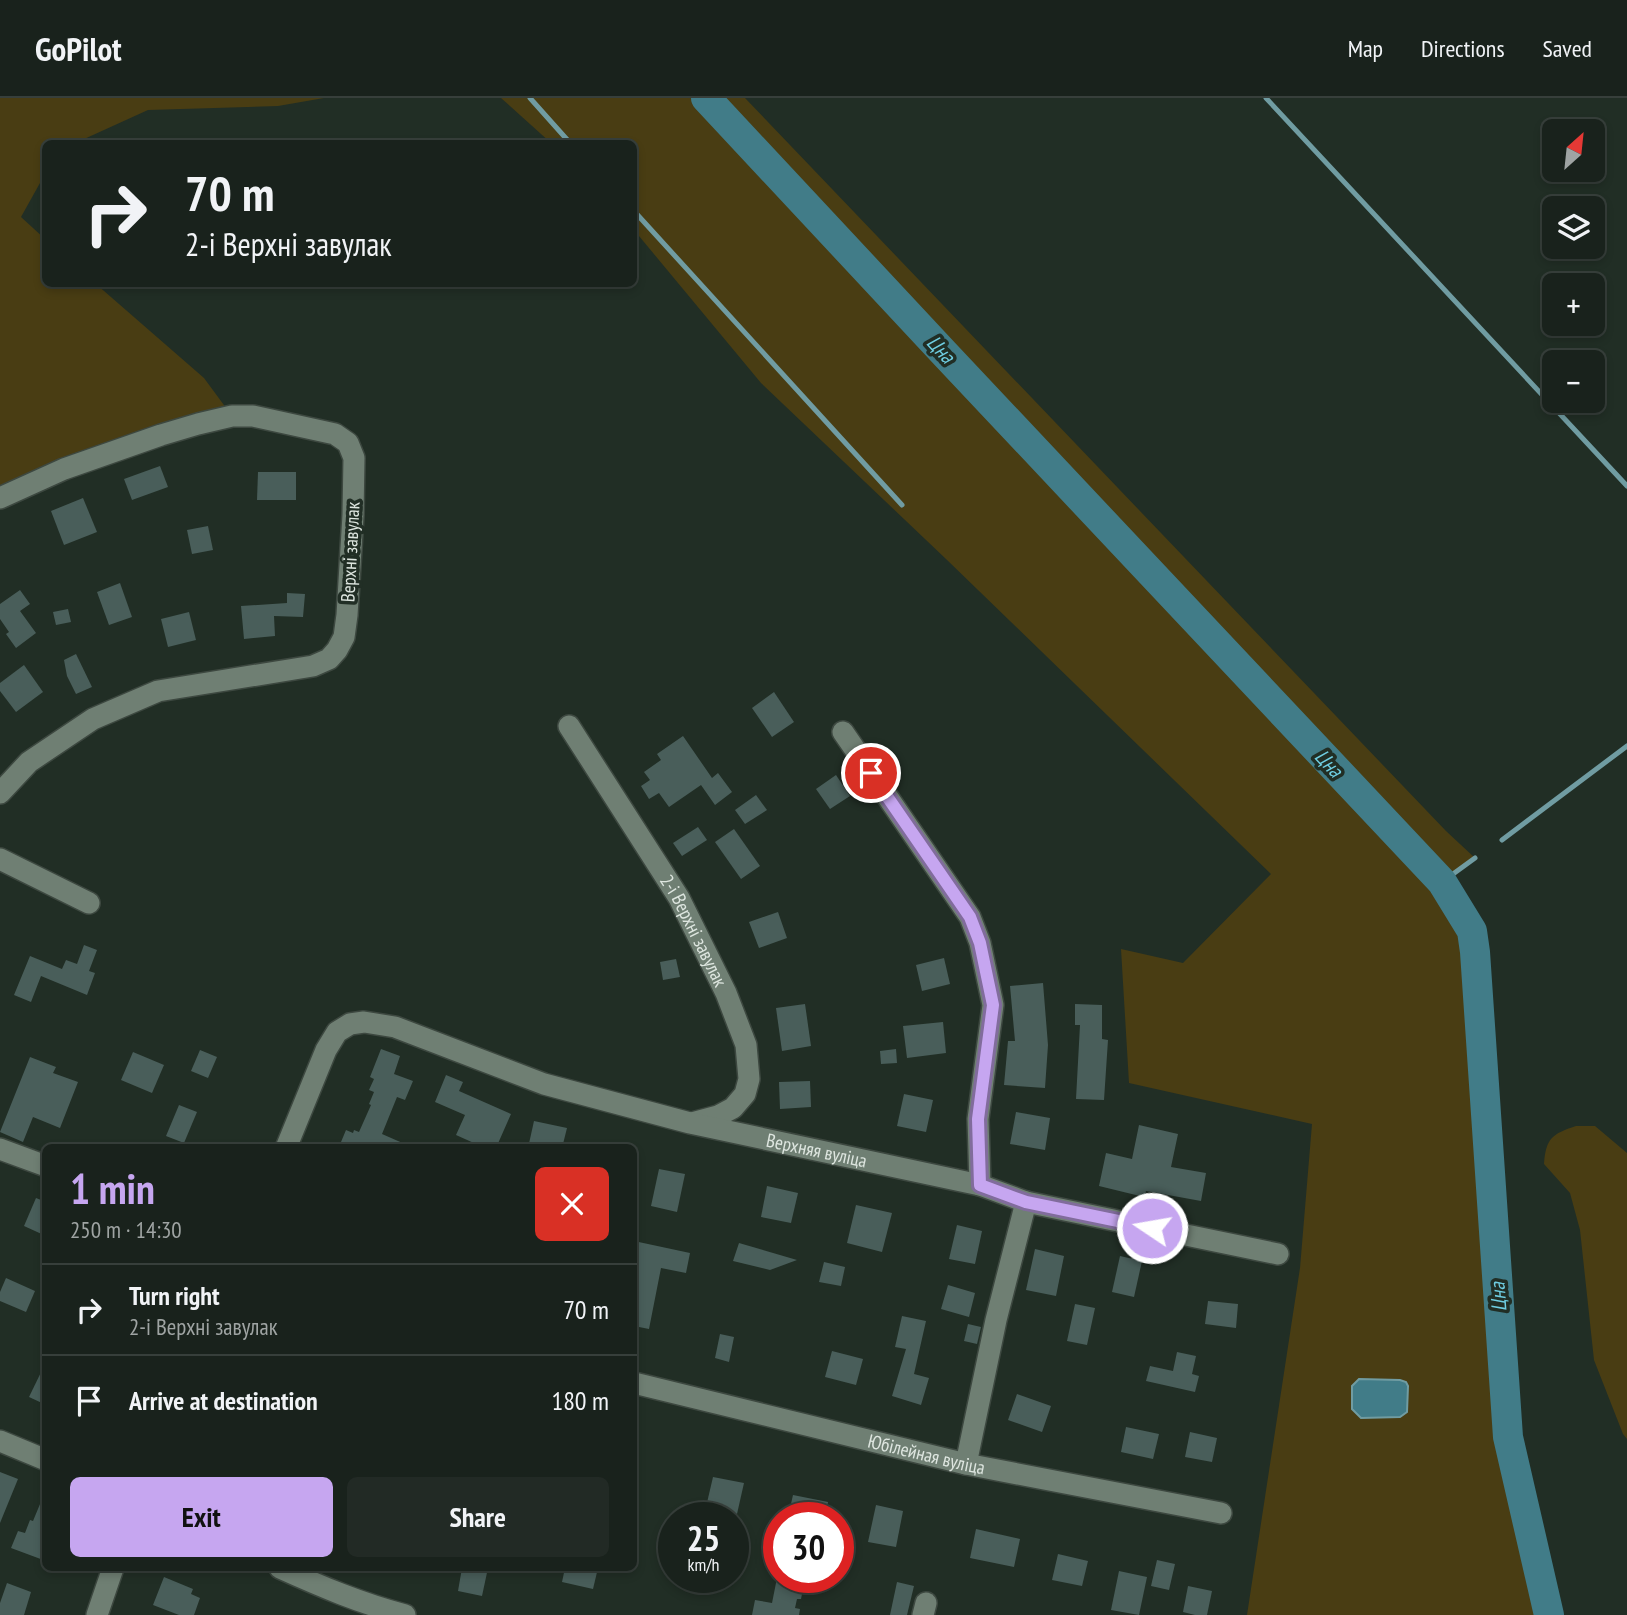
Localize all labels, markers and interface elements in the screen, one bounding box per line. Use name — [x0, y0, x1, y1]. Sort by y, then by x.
text: GoPilot — [35, 27, 122, 70]
text: Map — [1348, 33, 1383, 64]
text: Directions — [1421, 33, 1505, 64]
text: Saved — [1543, 33, 1592, 64]
north arrow — [1542, 119, 1605, 182]
map controls — [1542, 119, 1605, 413]
text: 70 m — [185, 161, 274, 225]
icon: right — [70, 168, 161, 259]
button: layers — [1542, 196, 1605, 259]
text: 2-і Верхні завулак — [185, 223, 392, 265]
button: + — [1542, 273, 1605, 336]
water label: Цна — [921, 329, 962, 370]
button: − — [1542, 350, 1605, 413]
street label: Верхні завулак — [335, 501, 365, 603]
pin — [841, 743, 901, 803]
water label: Цна — [1309, 743, 1350, 784]
icon: arrive — [852, 754, 890, 792]
street label: 2-і Верхні завулак — [655, 870, 733, 991]
street label: Верхняя вуліца — [764, 1128, 869, 1172]
text: 1 min — [70, 1161, 155, 1216]
button: close — [535, 1167, 609, 1241]
position arrow — [1115, 1191, 1189, 1265]
text: 250 m · 14:30 — [70, 1215, 182, 1244]
text: Turn right — [129, 1279, 220, 1312]
water label: Цна — [1483, 1280, 1512, 1312]
icon: right — [70, 1291, 108, 1329]
text: 70 m — [563, 1293, 609, 1326]
text: 2-і Верхні завулак — [129, 1312, 278, 1341]
icon: arrive — [70, 1382, 108, 1420]
text: Arrive at destination — [129, 1384, 318, 1417]
text: 180 m — [551, 1384, 609, 1417]
street label: Юбілейная вуліца — [865, 1429, 987, 1479]
button: Exit — [70, 1477, 333, 1557]
button: Share — [347, 1477, 609, 1557]
speed limit sign: 30 — [763, 1502, 854, 1593]
text: 25 — [687, 1515, 720, 1561]
text: km/h — [688, 1553, 719, 1576]

